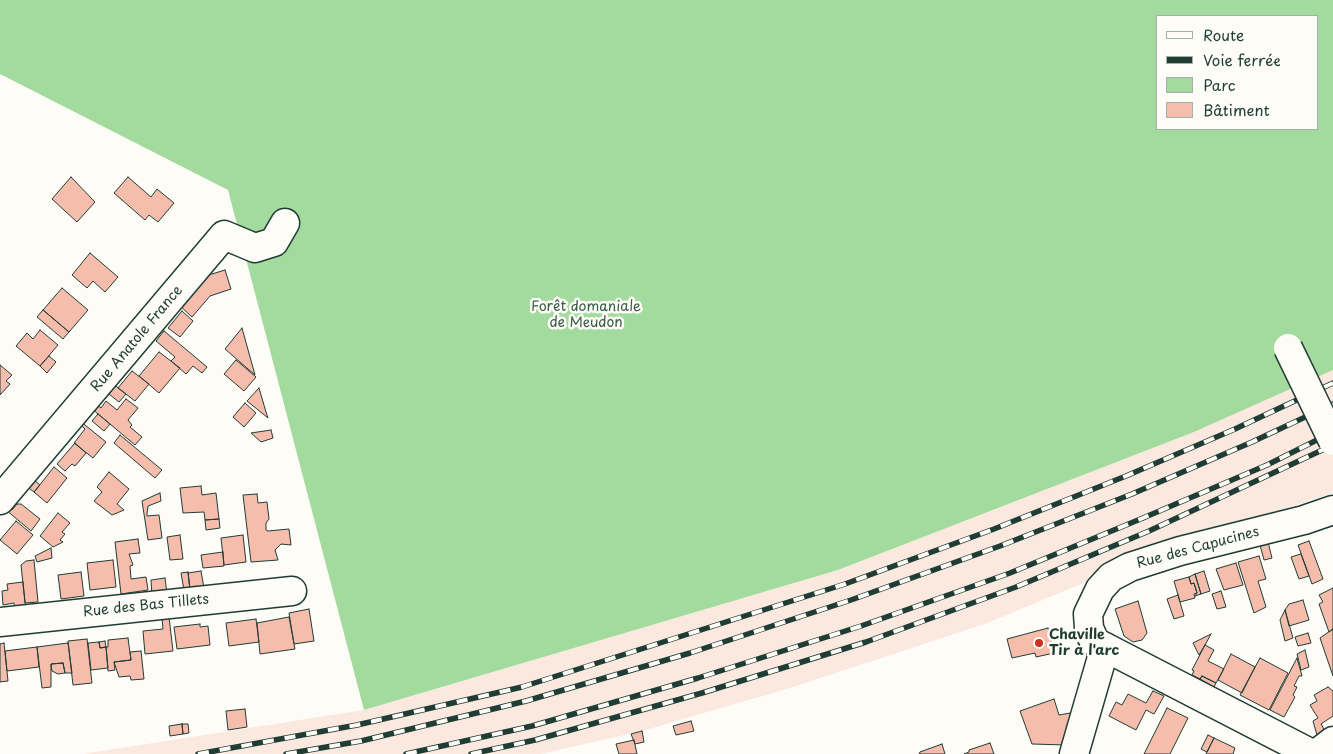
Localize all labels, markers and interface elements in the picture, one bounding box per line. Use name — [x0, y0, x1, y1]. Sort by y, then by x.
legend — [1156, 15, 1318, 130]
text: Route — [1203, 23, 1244, 46]
text: Voie ferrée — [1203, 48, 1281, 71]
text: Parc — [1203, 73, 1236, 96]
text: Bâtiment — [1203, 98, 1270, 121]
street label: Rue Anatole France — [88, 282, 186, 396]
park label: Forêt domaniale de Meudon — [531, 299, 641, 332]
street label: Rue des Capucines — [1135, 524, 1261, 572]
street label: Rue des Bas Tillets — [82, 591, 210, 621]
place label: Chaville Tir à l'arc — [1049, 627, 1119, 660]
marker: Chaville Tir à l'arc — [1033, 637, 1045, 649]

